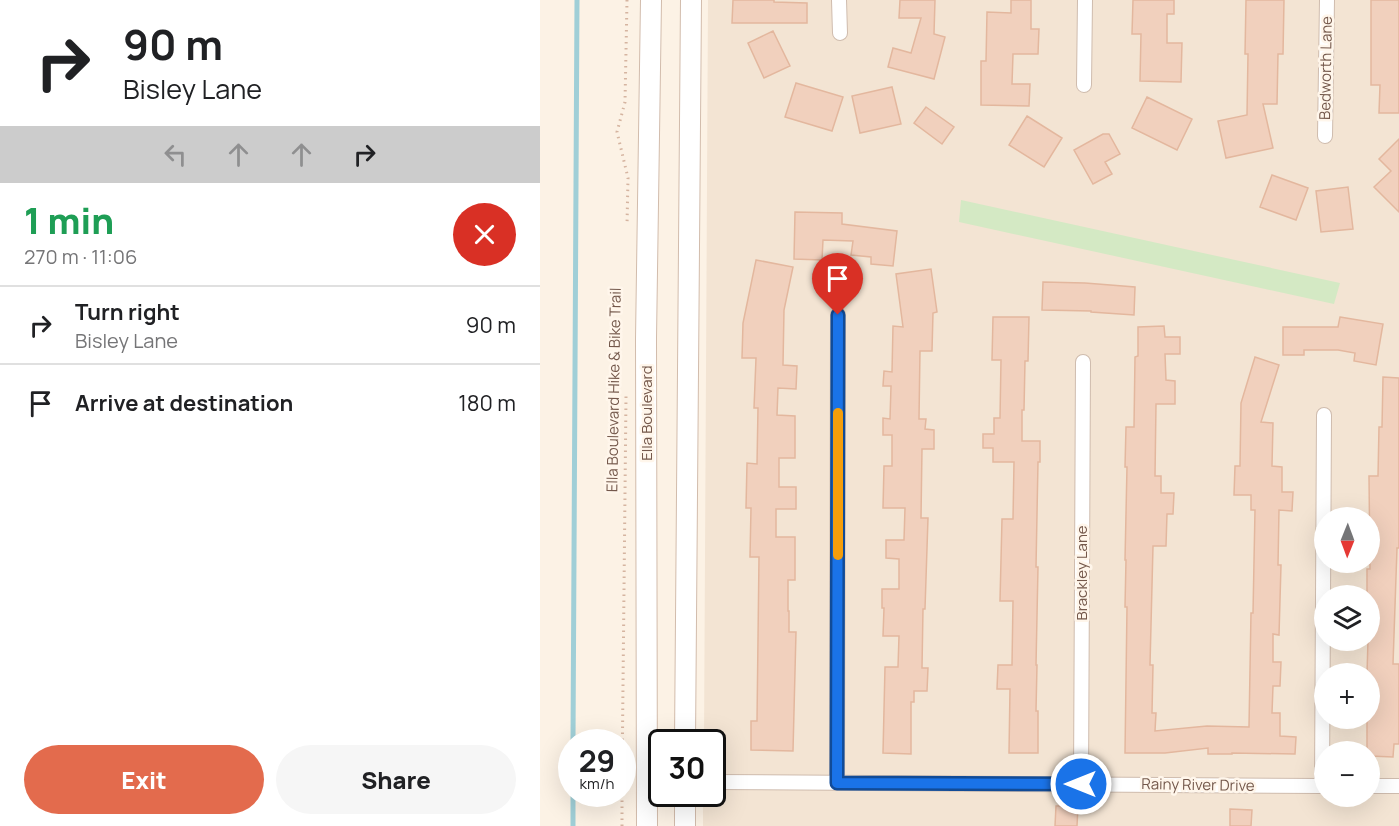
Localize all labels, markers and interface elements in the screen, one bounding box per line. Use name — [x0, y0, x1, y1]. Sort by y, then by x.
text: 90 m — [123, 15, 223, 73]
street label: Bedworth Lane — [1314, 16, 1337, 120]
icon: right — [24, 24, 102, 102]
text: Bisley Lane — [123, 70, 262, 107]
icon: left — [159, 138, 192, 171]
icon: ahead — [222, 138, 255, 171]
icon: ahead — [285, 138, 318, 171]
icon: right — [348, 138, 381, 171]
text: 1 min — [24, 196, 114, 245]
button: close — [453, 203, 516, 266]
text: 270 m · 11:06 — [24, 243, 137, 270]
pin — [812, 253, 863, 315]
icon: arrive — [821, 262, 854, 295]
street label: Ella Boulevard Hike & Bike Trail — [601, 288, 626, 492]
text: Turn right — [75, 297, 180, 327]
icon: right — [24, 309, 57, 342]
text: 90 m — [466, 310, 516, 340]
text: Bisley Lane — [75, 327, 178, 354]
street label: Ella Boulevard — [636, 365, 657, 461]
icon: arrive — [24, 387, 57, 420]
text: Arrive at destination — [75, 388, 293, 418]
text: 180 m — [458, 388, 516, 418]
north arrow — [1314, 507, 1380, 573]
map controls — [1314, 507, 1380, 807]
street label: Brackley Lane — [1071, 525, 1092, 621]
button: layers — [1314, 585, 1380, 651]
button: + — [1314, 663, 1380, 729]
speed limit sign: 30 — [648, 729, 726, 807]
text: 29 — [579, 740, 615, 781]
button: − — [1314, 741, 1380, 807]
button: Exit — [24, 745, 264, 814]
button: Share — [276, 745, 516, 814]
position arrow — [1049, 752, 1113, 816]
text: km/h — [580, 773, 614, 794]
street label: Rainy River Drive — [1141, 773, 1255, 796]

